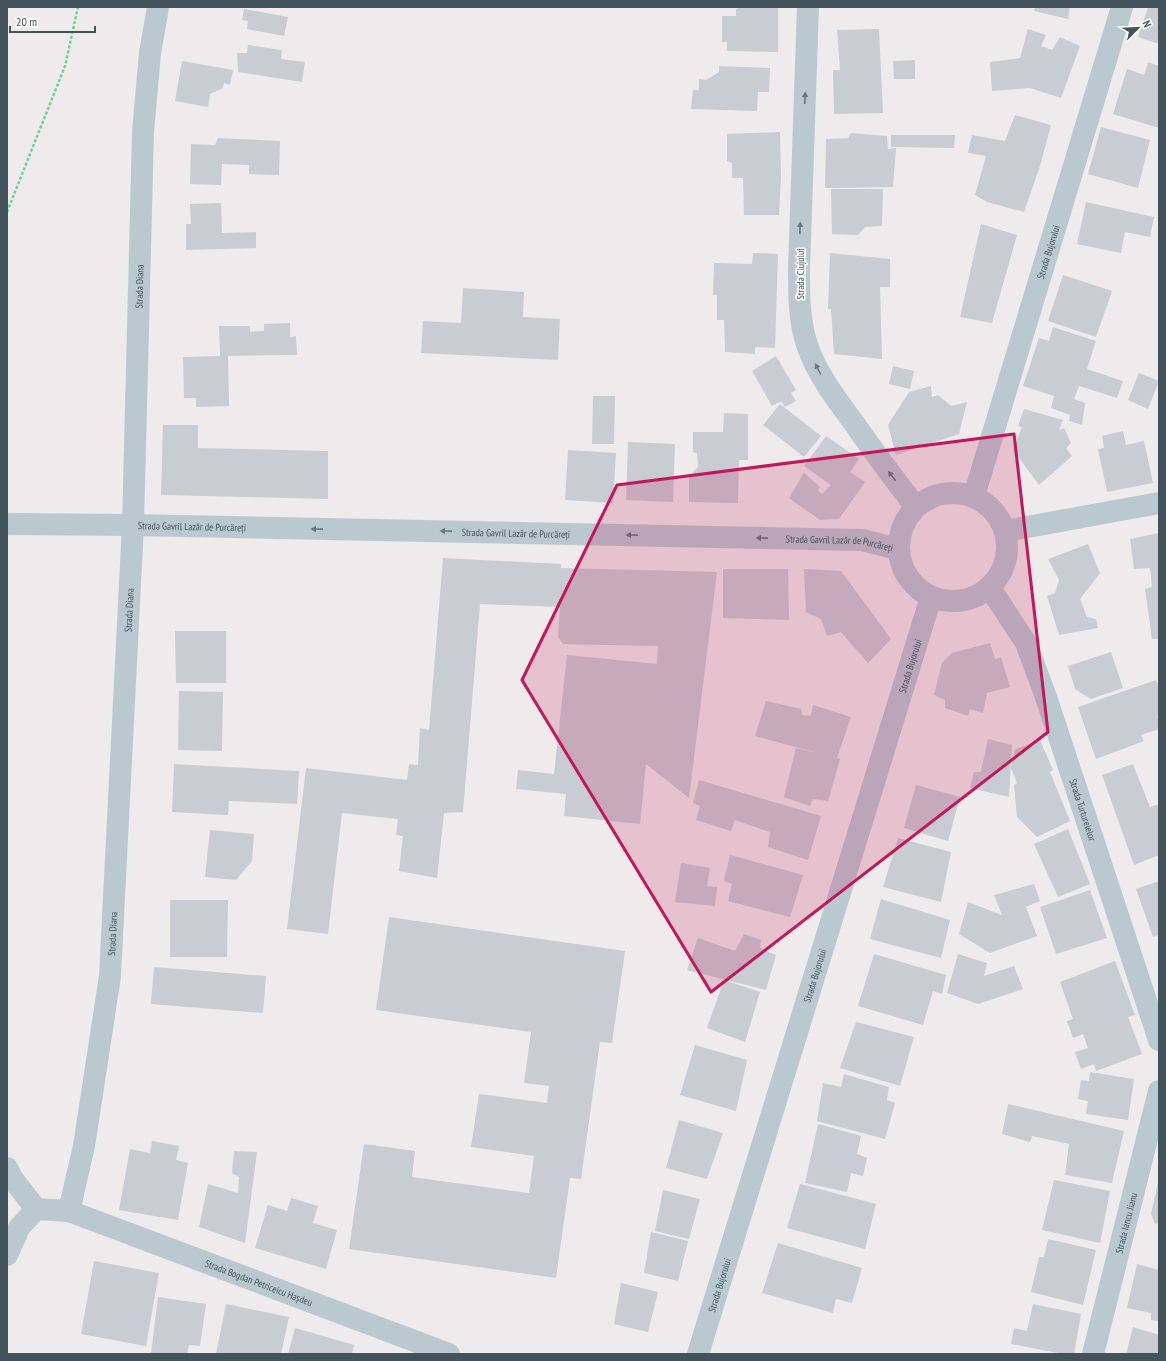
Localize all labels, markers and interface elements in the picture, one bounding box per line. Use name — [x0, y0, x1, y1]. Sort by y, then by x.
scale bar — [10, 8, 95, 34]
north arrow — [1118, 8, 1158, 48]
text: 20 m — [16, 14, 37, 29]
text: N — [1140, 18, 1155, 30]
one-way arrow — [802, 91, 808, 104]
one-way arrow — [797, 221, 803, 234]
street label: Strada Bujorului — [1034, 223, 1062, 280]
street label: Strada Clujului — [794, 249, 807, 299]
street label: Strada Diana — [132, 264, 146, 309]
one-way arrow — [815, 363, 821, 375]
one-way arrow — [888, 470, 896, 481]
street label: Strada Gavril Lazăr de Purcăreți — [138, 519, 246, 534]
street label: Strada Gavril Lazăr de Purcăreți — [462, 525, 570, 540]
one-way arrow — [310, 526, 323, 532]
one-way arrow — [440, 528, 452, 535]
one-way arrow — [625, 532, 638, 538]
street label: Strada Gavril Lazăr de Purcăreți — [786, 532, 895, 554]
one-way arrow — [755, 535, 768, 541]
street label: Strada Diana — [121, 588, 136, 632]
street label: Strada Bujorului — [895, 637, 924, 694]
street label: Strada Turturelelor — [1067, 777, 1100, 843]
street label: Strada Diana — [105, 911, 120, 956]
street label: Strada Bujorului — [800, 947, 829, 1004]
street label: Strada Iancu Jianu — [1112, 1191, 1140, 1255]
street label: Strada Bogdan Petriceicu Hașdeu — [203, 1256, 314, 1309]
street label: Strada Bujorului — [705, 1257, 734, 1314]

